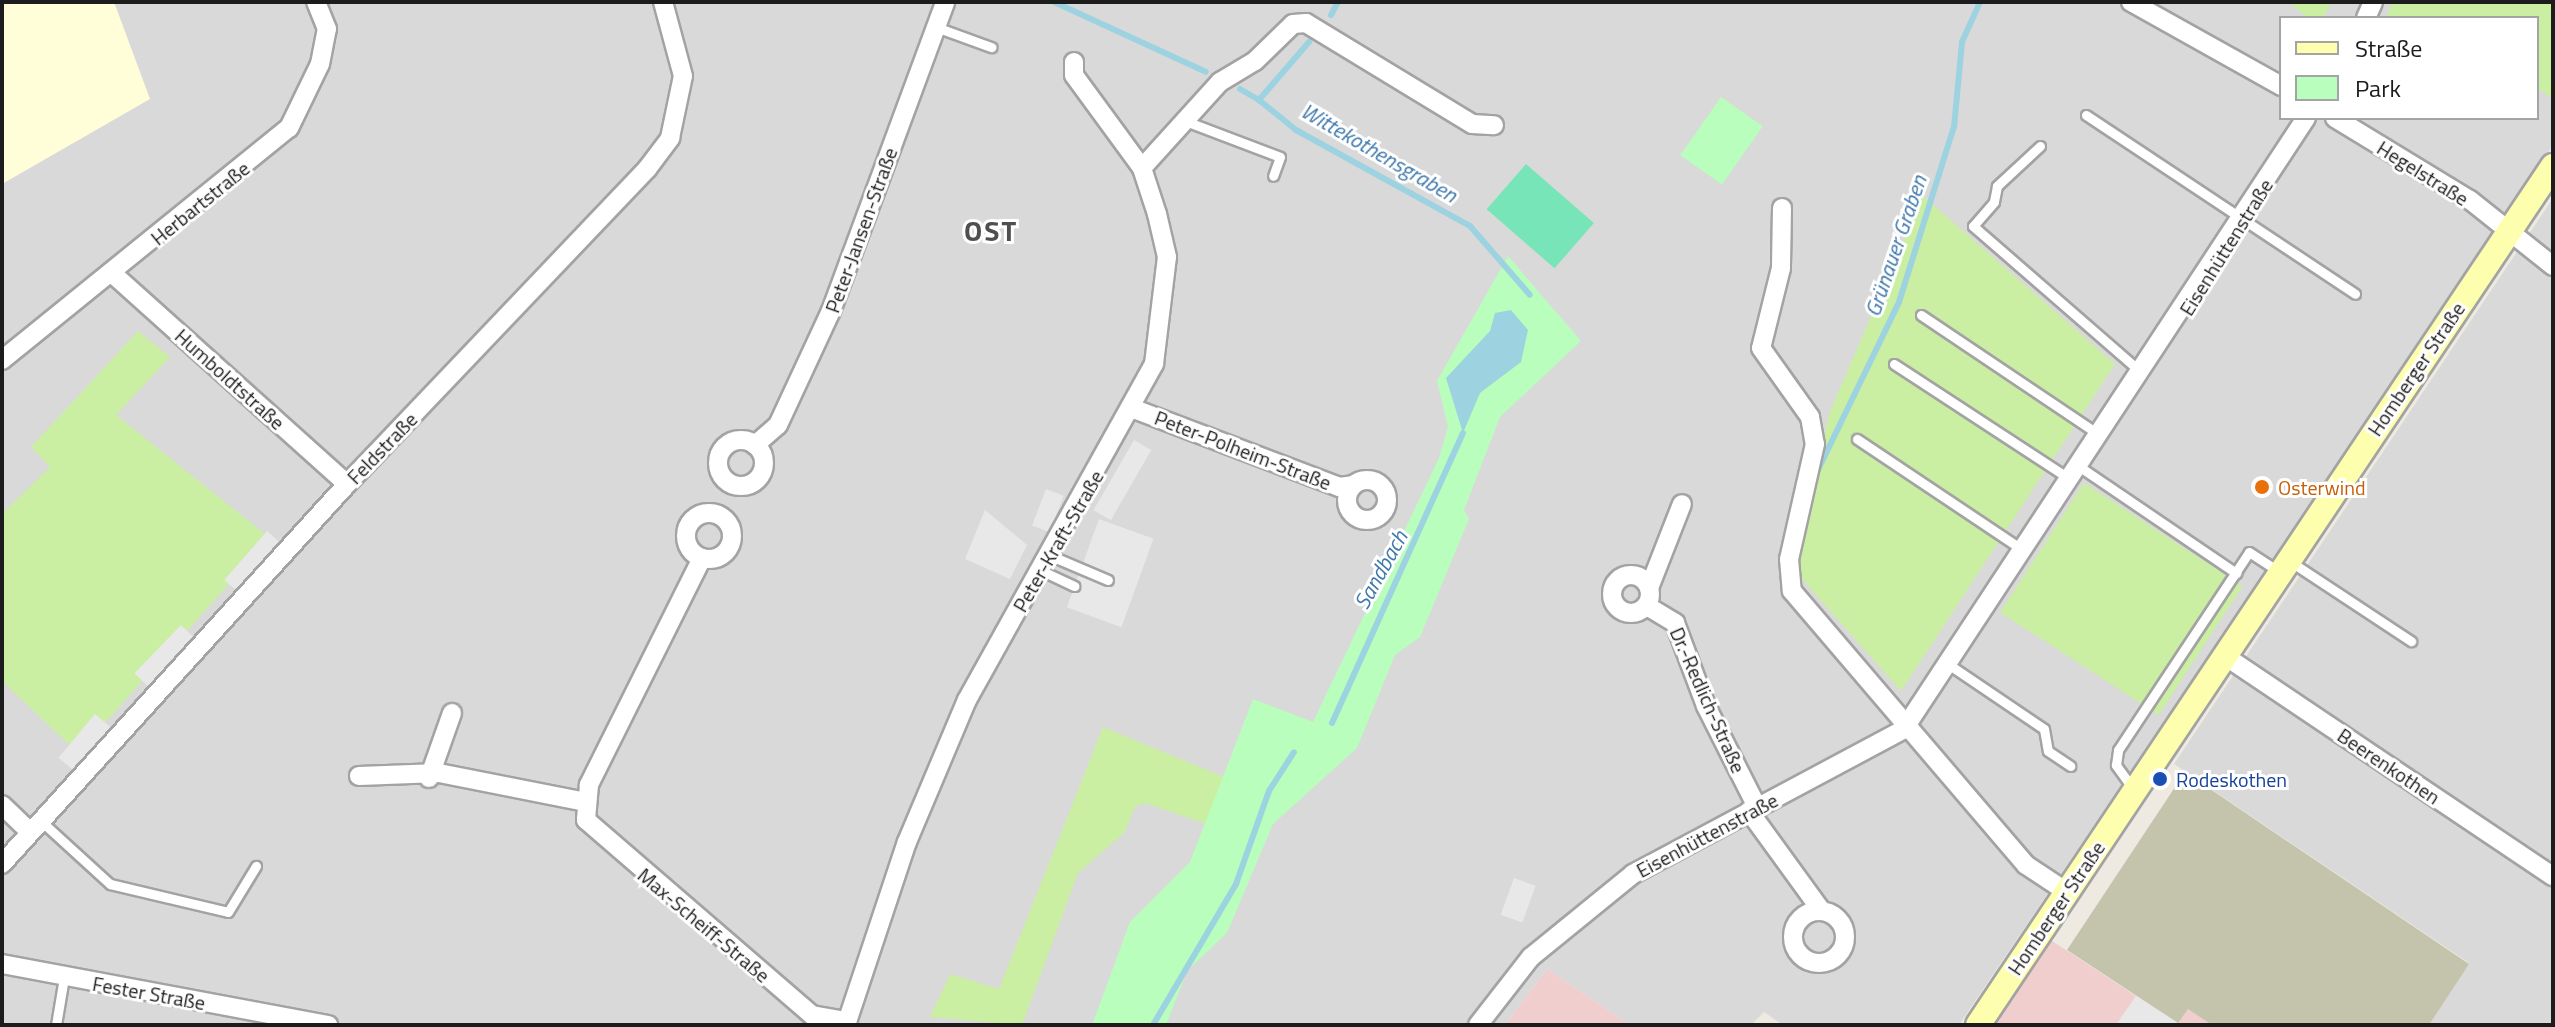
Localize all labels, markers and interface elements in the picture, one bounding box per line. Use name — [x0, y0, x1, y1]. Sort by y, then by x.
legend — [2279, 16, 2539, 120]
text: Straße — [2355, 30, 2422, 66]
text: Park — [2355, 70, 2401, 106]
water label: Wittekothensgraben — [1296, 98, 1462, 208]
street label: Hegelstraße — [2373, 135, 2473, 211]
street label: Peter-Jansen-Straße — [820, 144, 902, 316]
street label: Herbartstraße — [146, 156, 254, 250]
water label: Grünauer Graben — [1859, 172, 1933, 320]
street label: Eisenhüttenstraße — [2174, 174, 2278, 320]
district label: OST — [964, 214, 1018, 248]
street label: Homberger Straße — [2362, 298, 2470, 440]
street label: Humboldtstraße — [170, 324, 290, 434]
street label: Peter-Polheim-Straße — [1151, 405, 1335, 495]
street label: Feldstraße — [342, 407, 422, 489]
street label: Peter-Kraft-Straße — [1008, 466, 1108, 616]
place label: Osterwind — [2278, 475, 2365, 499]
marker: Osterwind — [2253, 478, 2271, 496]
water label: Sandbach — [1349, 526, 1413, 614]
street label: Dr.-Redlich-Straße — [1665, 623, 1751, 777]
street label: Beerenkothen — [2333, 723, 2445, 809]
place label: Rodeskothen — [2176, 767, 2287, 791]
marker: Rodeskothen — [2151, 770, 2169, 788]
street label: Eisenhüttenstraße — [1632, 788, 1782, 882]
street label: Homberger Straße — [2002, 837, 2110, 979]
street label: Max-Scheiff-Straße — [633, 863, 775, 987]
street label: Fester Straße — [91, 971, 207, 1015]

